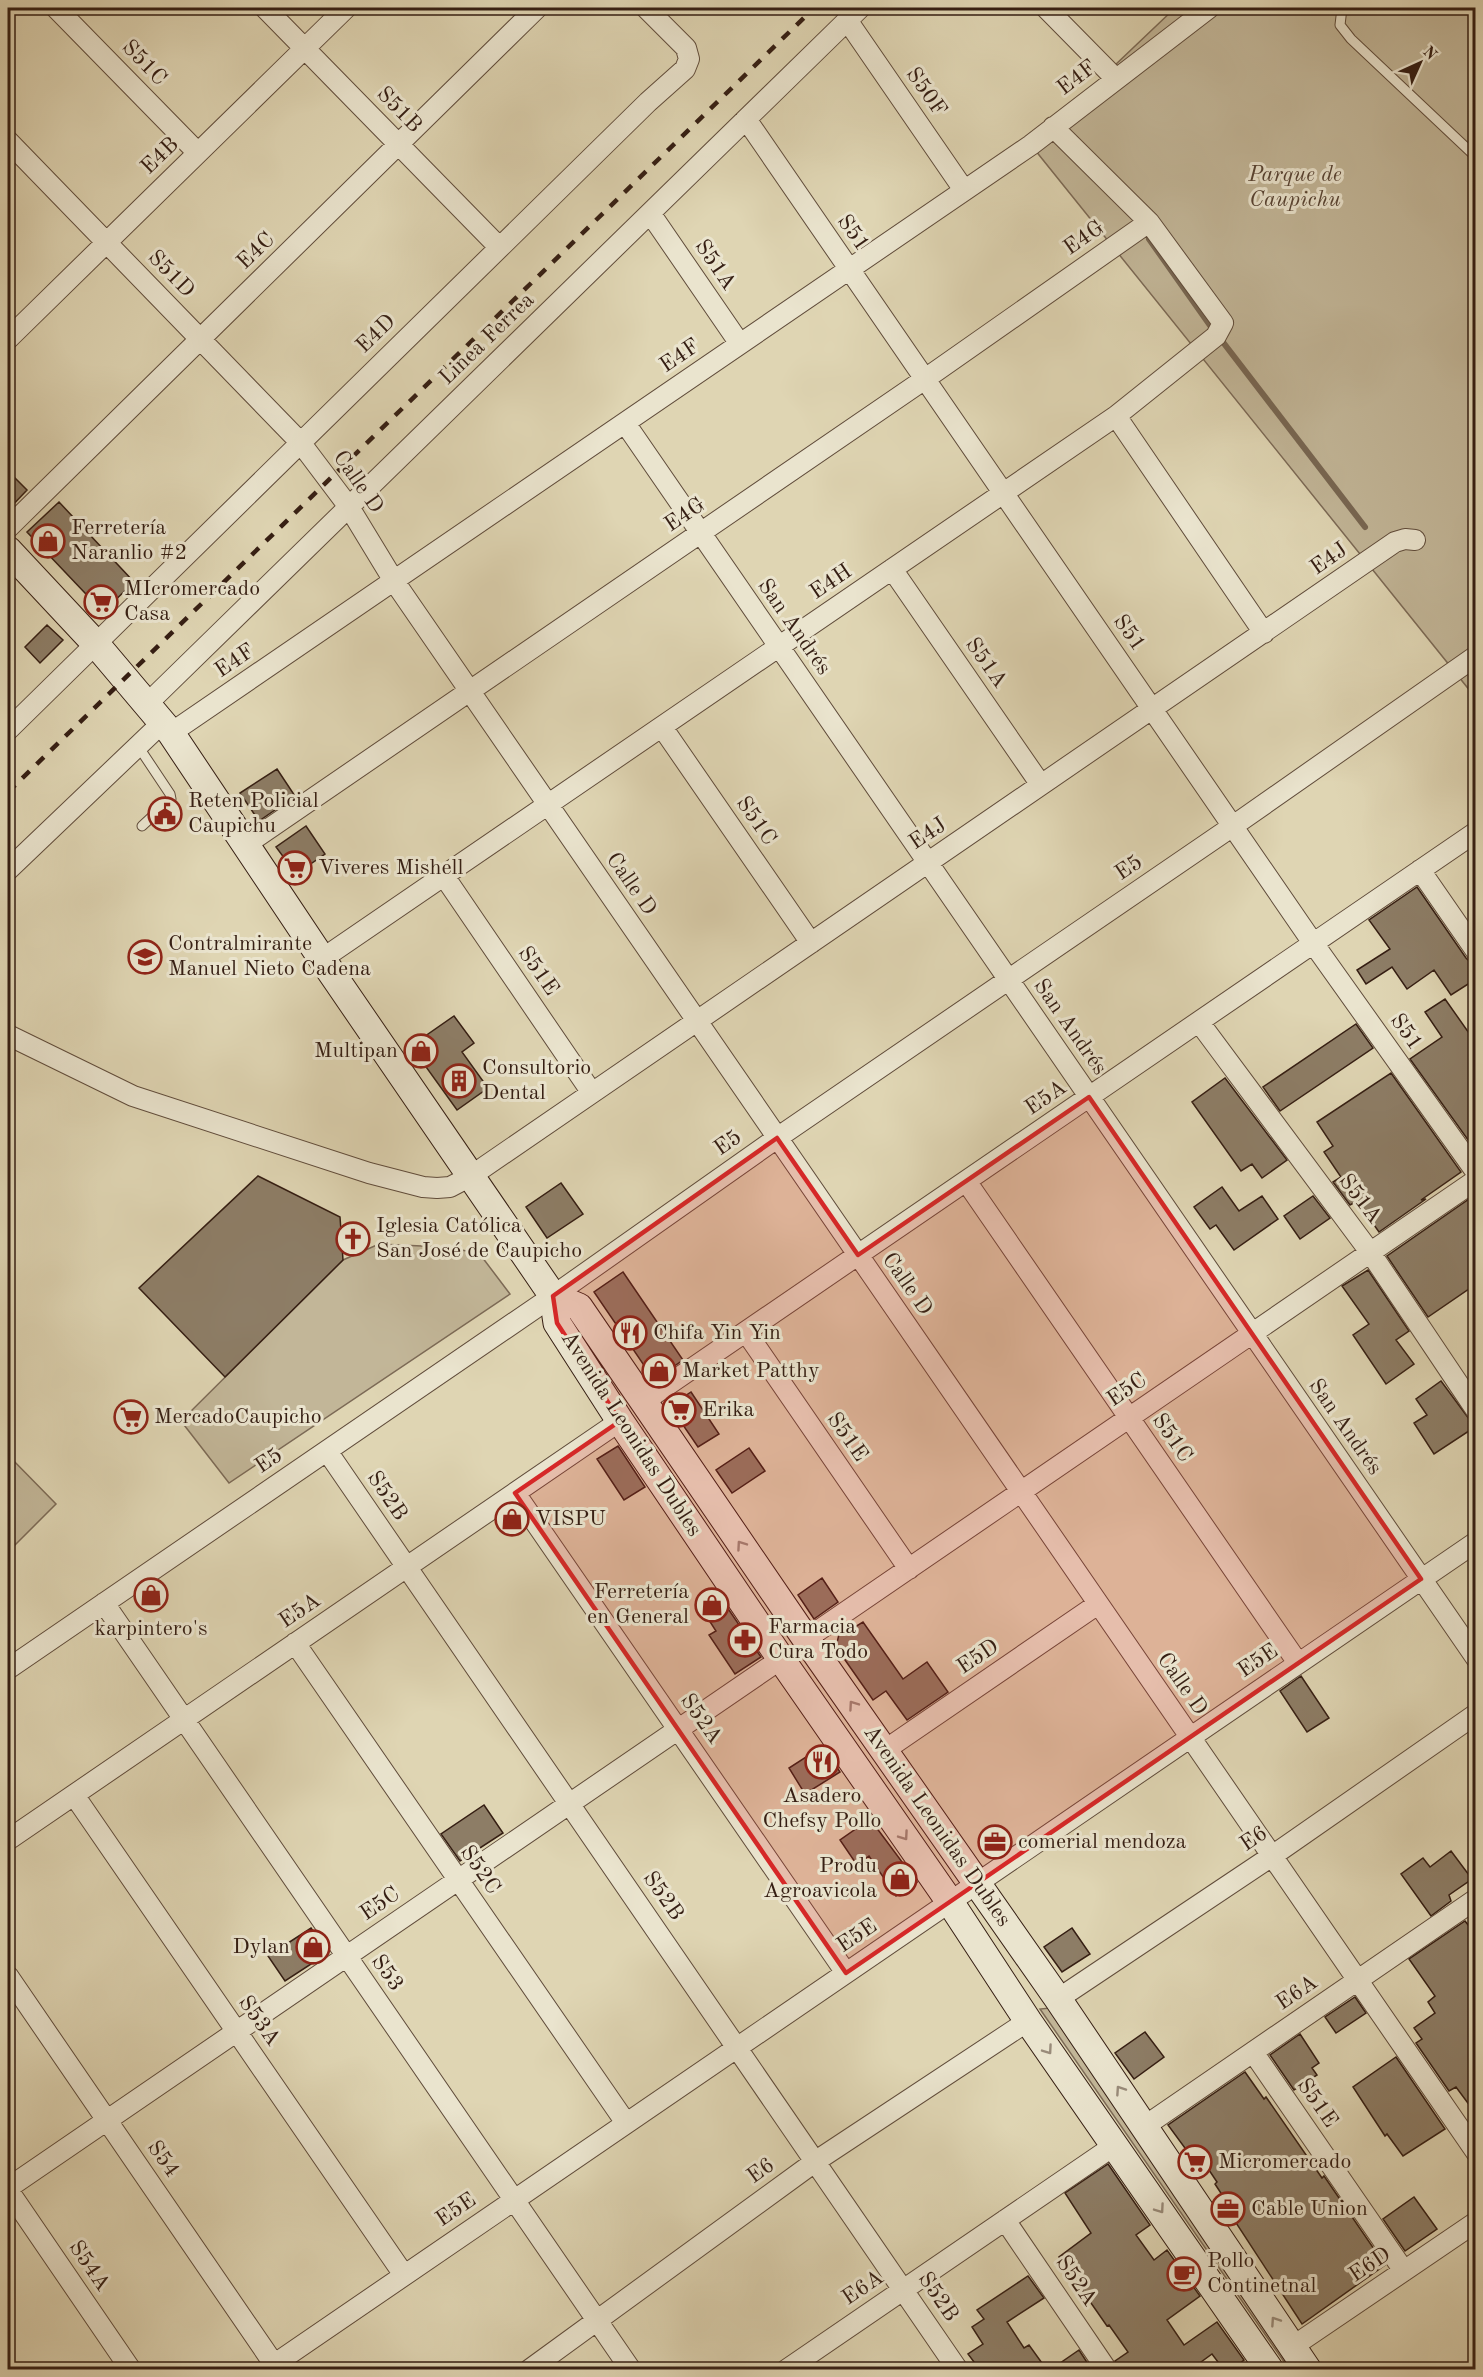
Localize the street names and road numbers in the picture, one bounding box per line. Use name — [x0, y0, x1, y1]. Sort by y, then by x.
street label: S51C — [117, 36, 171, 90]
street label: E4F — [1053, 56, 1101, 100]
street label: S50F — [901, 64, 951, 120]
street label: S51B — [372, 83, 426, 137]
street label: E4B — [137, 133, 183, 179]
street label: S51 — [833, 211, 873, 255]
street label: E4G — [1060, 216, 1108, 260]
street label: E4C — [233, 228, 279, 274]
street label: S51A — [690, 236, 740, 295]
street label: S51D — [144, 246, 198, 302]
street label: Linea Ferrea — [435, 289, 539, 389]
street label: E4D — [352, 310, 400, 358]
street label: E4F — [656, 335, 704, 377]
street label: Calle D — [329, 447, 387, 517]
street label: E4G — [661, 494, 709, 536]
street label: E4J — [1306, 539, 1352, 579]
street label: E4H — [806, 560, 856, 604]
street label: San Andrés — [753, 575, 835, 679]
street label: S51 — [1109, 611, 1149, 655]
street label: S51A — [961, 634, 1011, 692]
street label: E4F — [211, 640, 259, 682]
street label: S51C — [732, 793, 780, 849]
street label: E4J — [905, 814, 951, 854]
street label: Calle D — [602, 849, 660, 919]
street label: E5 — [1111, 851, 1147, 885]
street label: S51E — [513, 942, 563, 1000]
street label: San Andrés — [1029, 975, 1111, 1079]
street label: S51 — [1386, 1010, 1426, 1054]
street label: E5A — [1021, 1076, 1071, 1120]
street label: E5 — [710, 1126, 746, 1160]
street label: S51A — [1334, 1170, 1386, 1228]
street label: Calle D — [878, 1249, 936, 1319]
street label: Avenida Leonidas Dubles — [556, 1327, 706, 1541]
street label: E5C — [1103, 1369, 1151, 1411]
street label: San Andrés — [1304, 1375, 1386, 1479]
street label: S51E — [822, 1408, 872, 1466]
street label: S51C — [1148, 1410, 1196, 1466]
street label: E5 — [251, 1444, 287, 1478]
street label: S52B — [363, 1467, 411, 1525]
street label: E5A — [275, 1589, 325, 1633]
street label: E5D — [953, 1635, 1003, 1679]
street label: E5E — [1234, 1640, 1282, 1682]
street label: Calle D — [1153, 1649, 1211, 1719]
street label: S52A — [676, 1690, 726, 1748]
street label: Avenida Leonidas Dubles — [859, 1721, 1015, 1931]
street label: E6 — [1236, 1822, 1272, 1856]
street label: S52C — [456, 1842, 504, 1898]
street label: S52B — [638, 1867, 688, 1925]
street label: E5C — [356, 1883, 404, 1925]
street label: E5E — [833, 1915, 881, 1957]
street label: S53 — [367, 1951, 407, 1995]
street label: E6A — [1272, 1971, 1322, 2015]
street label: S53A — [234, 1992, 284, 2050]
street label: S51E — [1292, 2074, 1342, 2132]
street label: S54 — [143, 2137, 183, 2181]
street label: E6 — [743, 2154, 779, 2188]
street label: E5E — [432, 2189, 480, 2231]
street label: S54A — [64, 2237, 114, 2296]
street label: E6D — [1345, 2243, 1395, 2287]
street label: S52A — [1051, 2252, 1101, 2311]
street label: E6A — [838, 2266, 888, 2310]
street label: S52B — [914, 2268, 962, 2326]

